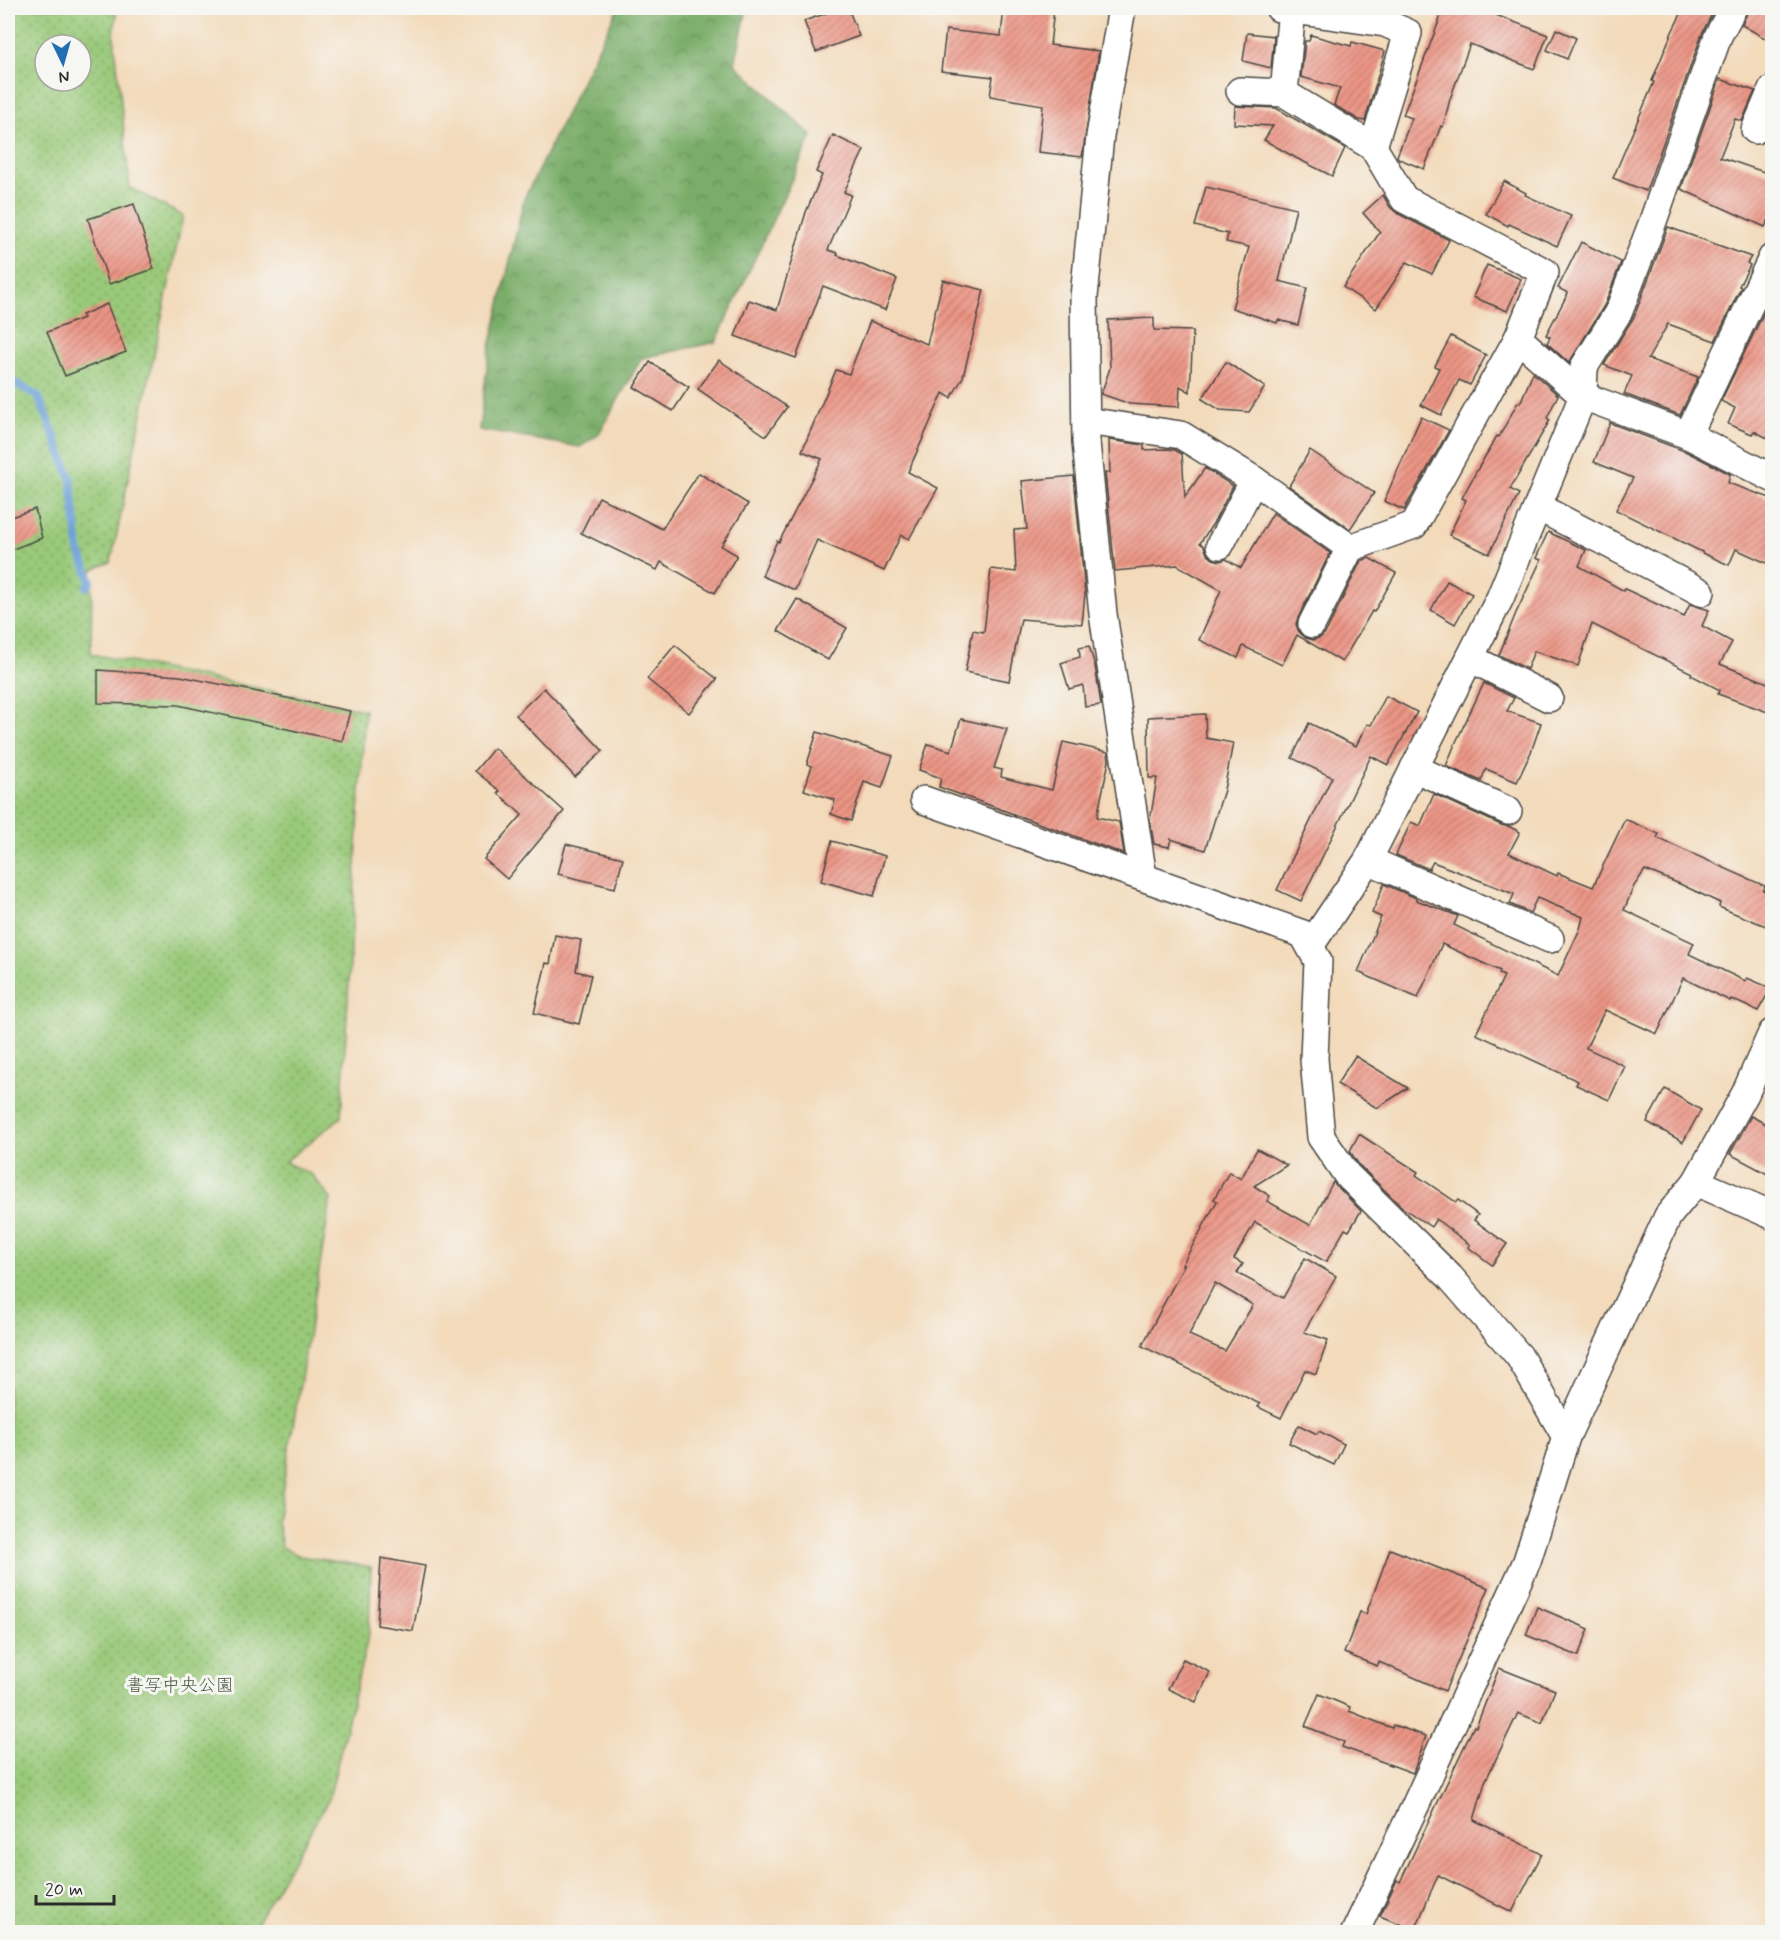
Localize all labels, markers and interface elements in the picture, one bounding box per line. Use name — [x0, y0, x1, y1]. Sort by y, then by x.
north arrow — [33, 33, 93, 93]
text: N — [58, 66, 70, 87]
park label: 書写中央公園 — [126, 1674, 234, 1698]
scale bar — [36, 1868, 114, 1906]
text: 20 m — [45, 1878, 83, 1902]

